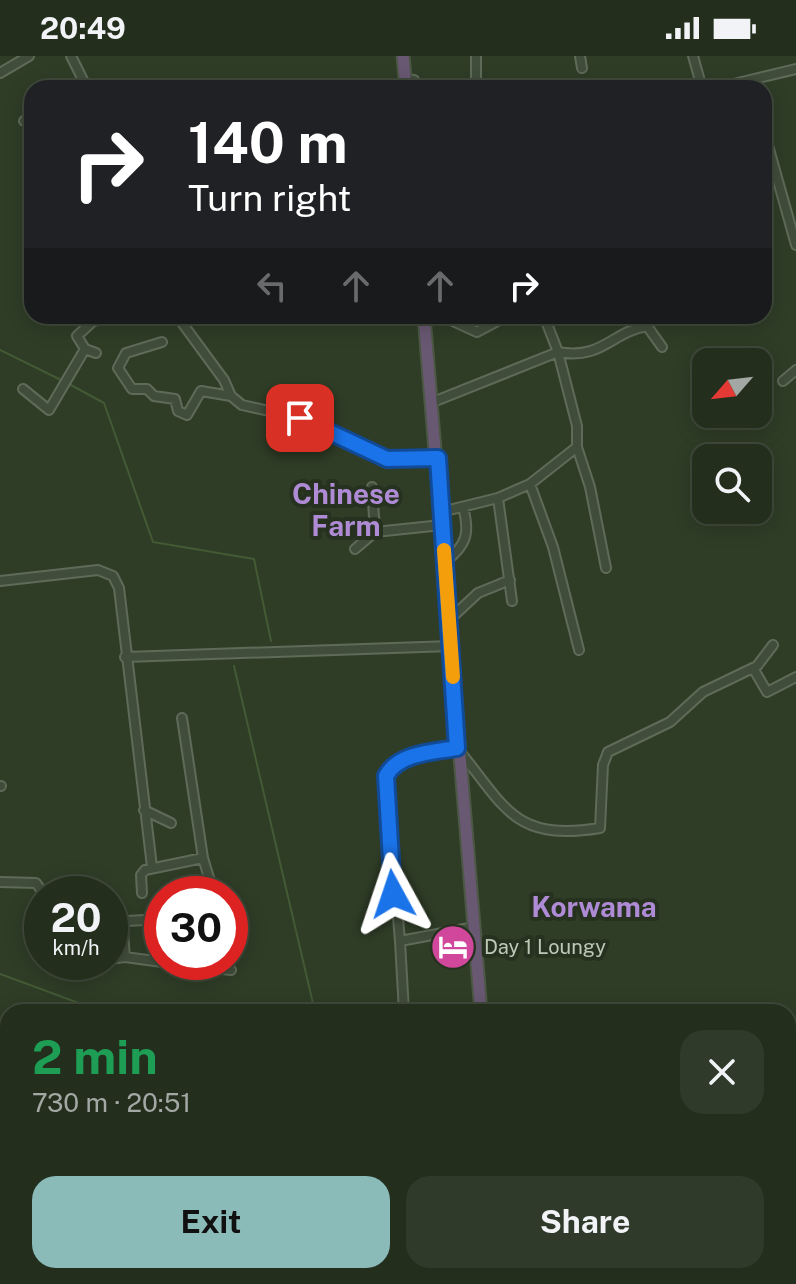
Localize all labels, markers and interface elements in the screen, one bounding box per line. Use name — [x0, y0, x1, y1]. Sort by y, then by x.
text: 20:49 — [40, 10, 126, 46]
text: 140 m — [188, 110, 348, 176]
icon: right — [56, 112, 160, 216]
text: Turn right — [188, 177, 351, 219]
icon: left — [250, 264, 294, 308]
icon: ahead — [334, 264, 378, 308]
icon: ahead — [418, 264, 462, 308]
icon: right — [502, 264, 546, 308]
north arrow — [692, 348, 772, 428]
map controls — [692, 348, 772, 524]
pin — [266, 384, 334, 452]
icon: arrive — [278, 396, 322, 440]
button: search — [692, 444, 772, 524]
district label: Chinese Farm — [292, 477, 400, 542]
position arrow — [351, 852, 435, 936]
speed limit sign: 30 — [144, 876, 248, 980]
district label: Korwama — [531, 890, 657, 923]
text: 20 — [50, 894, 102, 941]
hotel icon: Day 1 Loungy — [429, 923, 477, 971]
place label: Day 1 Loungy — [484, 935, 606, 959]
text: km/h — [52, 936, 100, 960]
text: 2 min — [32, 1028, 158, 1085]
button: close — [680, 1030, 764, 1114]
text: 730 m · 20:51 — [32, 1087, 191, 1118]
button: Exit — [32, 1176, 390, 1268]
button: Share — [406, 1176, 764, 1268]

